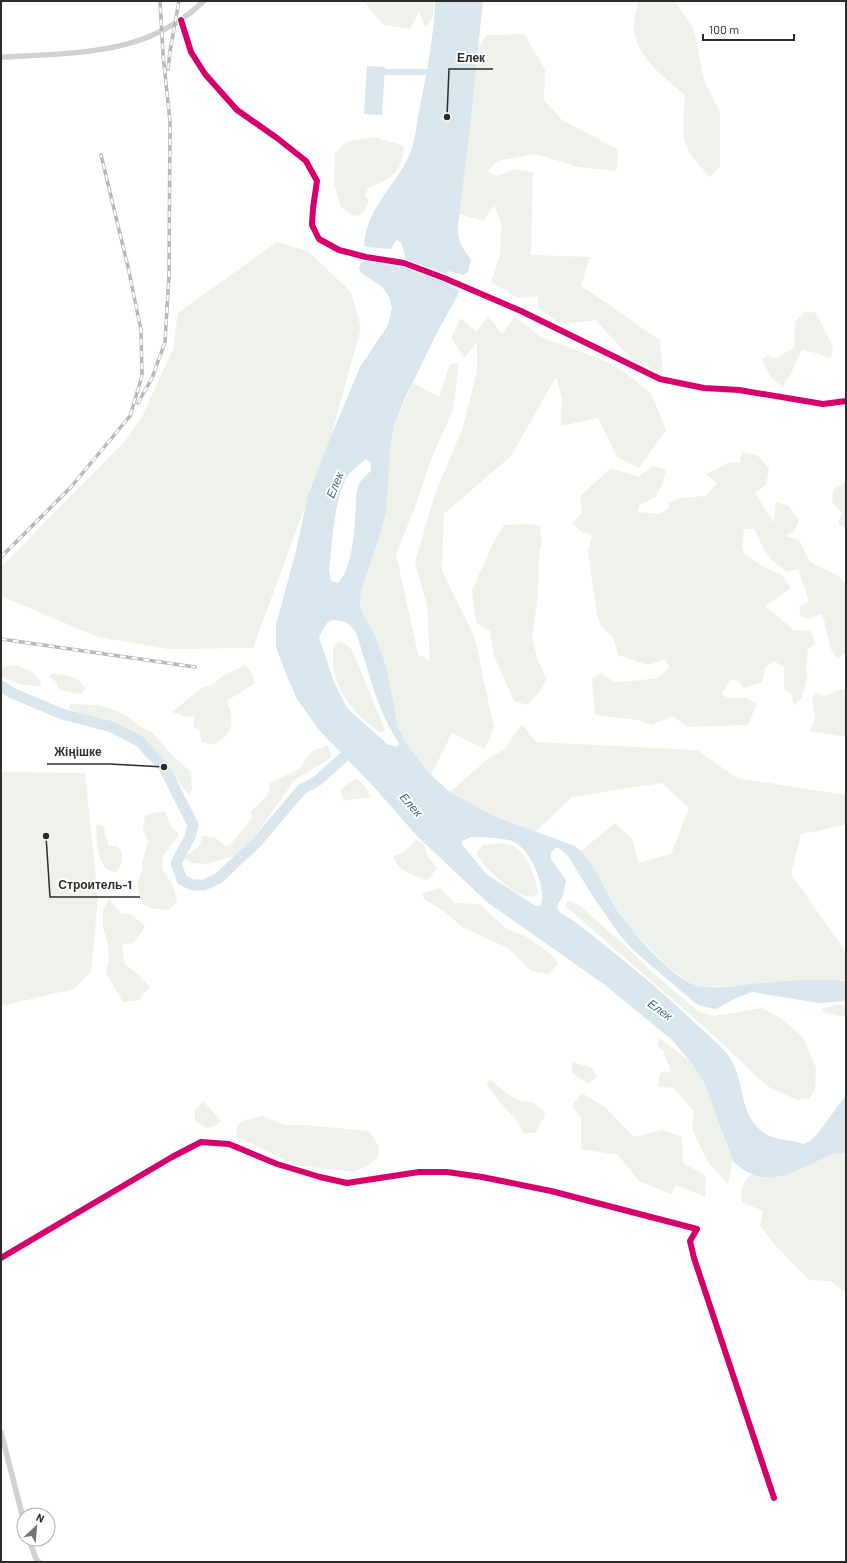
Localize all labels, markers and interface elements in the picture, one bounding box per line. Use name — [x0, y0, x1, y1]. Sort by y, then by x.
scale bar — [703, 16, 794, 42]
text: 100 m — [709, 22, 739, 36]
callout: Елек — [449, 45, 493, 69]
text: Елек — [457, 50, 486, 64]
water label: Елек — [323, 468, 346, 500]
callout: Жіңішке — [47, 740, 110, 764]
text: Жіңішке — [53, 744, 102, 759]
water label: Елек — [398, 790, 427, 820]
callout: Строитель-1 — [50, 873, 140, 897]
text: Строитель-1 — [58, 877, 132, 892]
water label: Елек — [646, 996, 677, 1024]
north arrow — [16, 1507, 56, 1547]
text: N — [34, 1510, 47, 1525]

